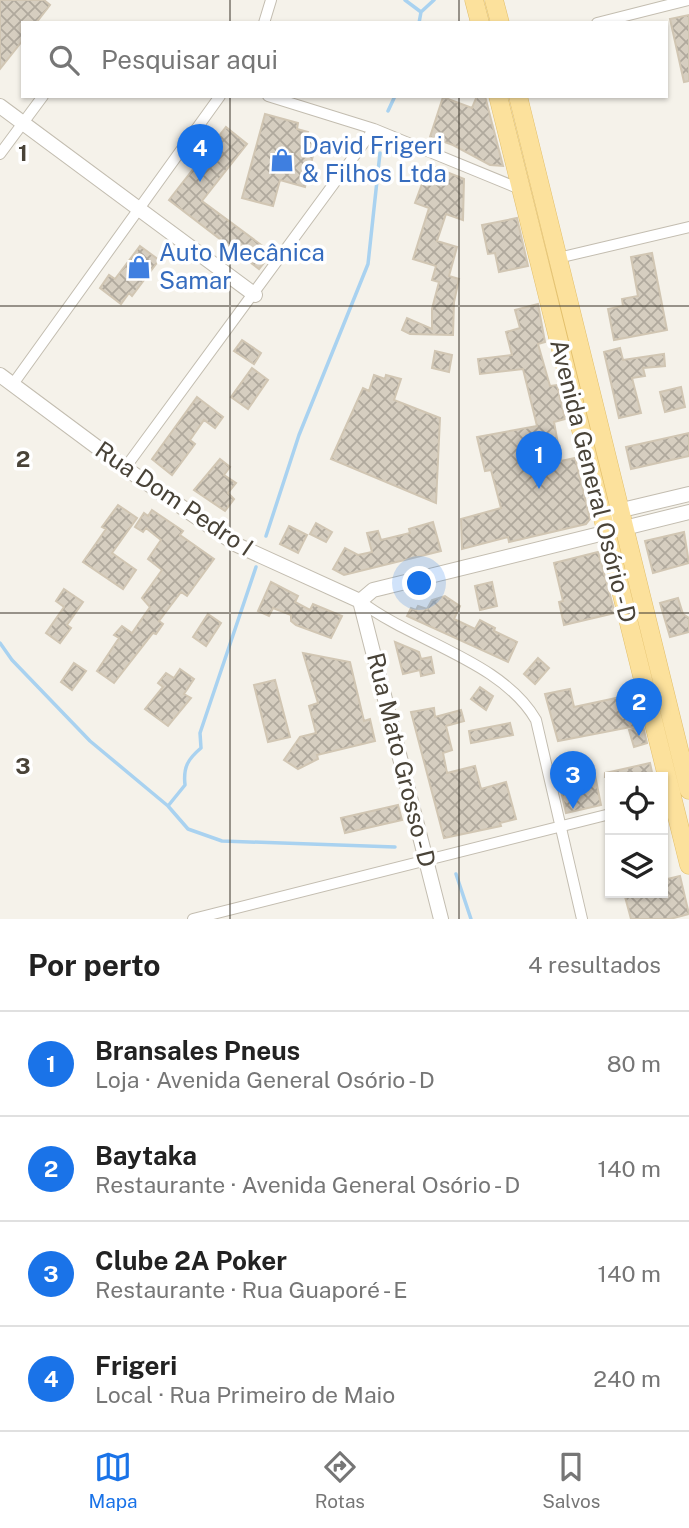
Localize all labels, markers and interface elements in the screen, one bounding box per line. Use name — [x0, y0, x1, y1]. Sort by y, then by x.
search box — [21, 21, 668, 98]
icon: search — [45, 41, 83, 79]
text: Pesquisar aqui — [101, 44, 278, 75]
pin: 4 — [177, 124, 223, 182]
place label: David Frigeri & Filhos Ltda — [302, 131, 447, 187]
text: 1 — [18, 139, 28, 166]
shop icon: David Frigeri & Filhos Ltda — [268, 146, 296, 174]
place label: Auto Mecânica Samar — [159, 238, 325, 294]
shop icon: Auto Mecânica Samar — [125, 253, 153, 281]
street label: Avenida General Osório - D — [545, 336, 643, 625]
pin: 1 — [516, 431, 562, 489]
street label: Rua Dom Pedro I — [90, 435, 259, 561]
text: 2 — [16, 445, 30, 472]
your location — [402, 566, 436, 600]
street label: Rua Mato Grosso - D — [362, 650, 442, 870]
pin: 2 — [616, 678, 662, 736]
pin: 3 — [550, 751, 596, 809]
text: 3 — [15, 752, 31, 779]
map controls — [605, 772, 668, 898]
button: locate — [605, 772, 668, 835]
button: layers — [605, 835, 668, 898]
text: Por perto — [28, 947, 160, 983]
text: 4 resultados — [528, 951, 661, 978]
text: Bransales Pneus — [95, 1035, 300, 1066]
text: 1 — [46, 1050, 56, 1077]
text: 80 m — [607, 1050, 661, 1077]
text: Loja · Avenida General Osório - D — [95, 1066, 435, 1093]
text: Baytaka — [95, 1140, 197, 1171]
text: 2 — [44, 1155, 58, 1182]
text: 140 m — [598, 1155, 661, 1182]
text: Restaurante · Avenida General Osório - D — [95, 1171, 520, 1198]
text: Clube 2A Poker — [95, 1245, 287, 1276]
text: 3 — [43, 1260, 59, 1287]
text: 140 m — [598, 1260, 661, 1287]
text: Restaurante · Rua Guaporé - E — [95, 1276, 408, 1303]
text: Frigeri — [95, 1350, 177, 1381]
text: 4 — [43, 1365, 59, 1392]
text: 240 m — [593, 1365, 661, 1392]
text: Local · Rua Primeiro de Maio — [95, 1381, 395, 1408]
tab: Mapa — [89, 1448, 138, 1512]
tab: Rotas — [315, 1448, 365, 1512]
tab: Salvos — [542, 1448, 600, 1512]

